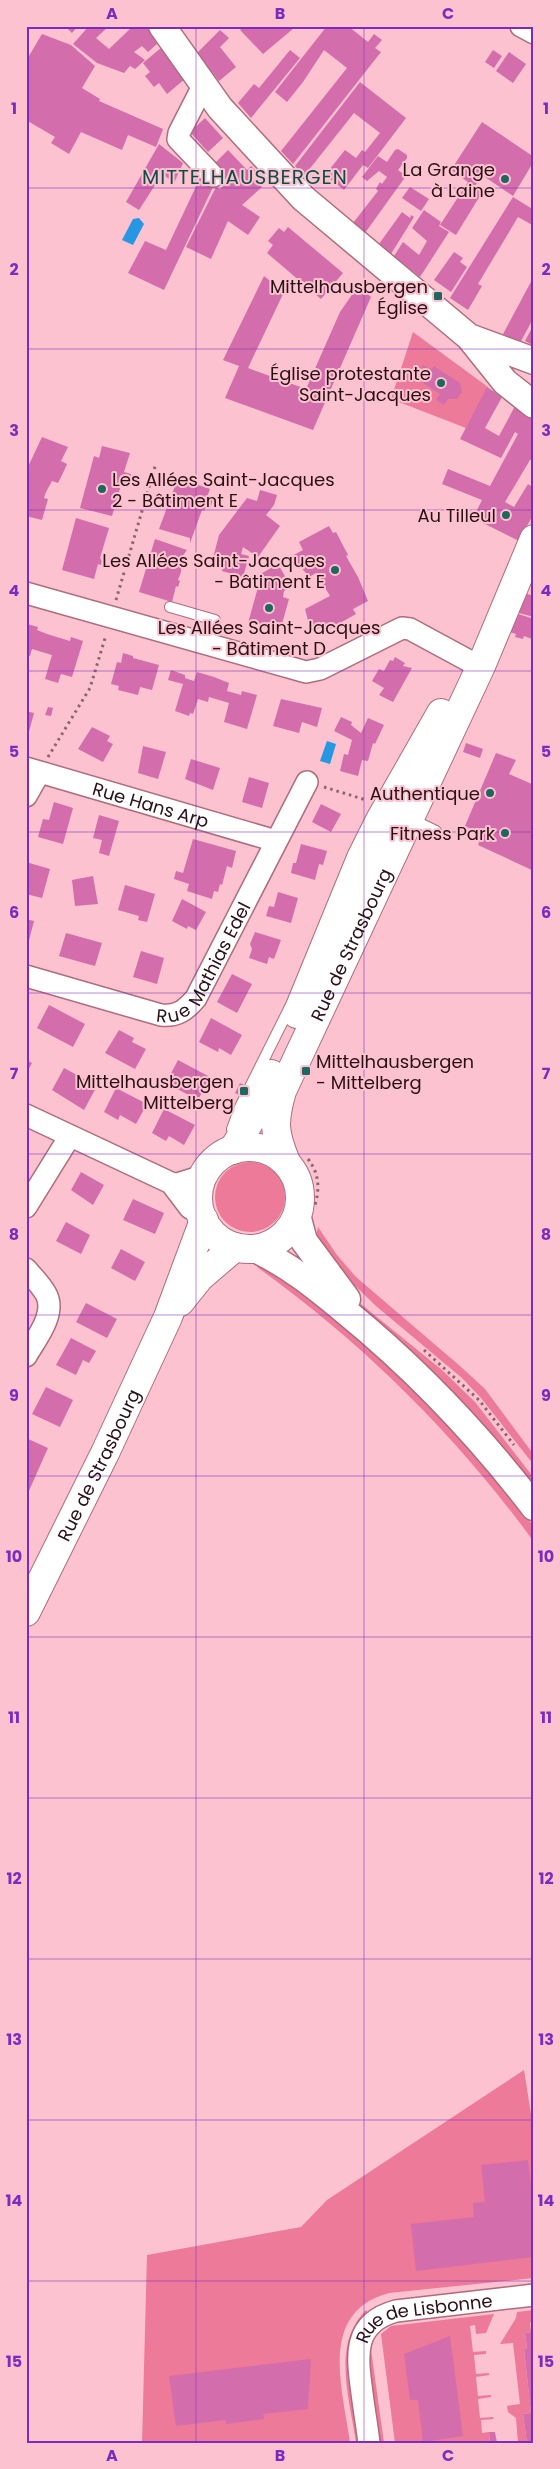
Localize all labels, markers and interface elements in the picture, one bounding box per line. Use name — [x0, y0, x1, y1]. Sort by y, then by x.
text: A — [106, 2, 118, 25]
text: B — [275, 2, 285, 25]
text: C — [442, 2, 454, 25]
text: 1 — [11, 97, 17, 120]
text: 1 — [543, 97, 549, 120]
place label: La Grange à Laine — [403, 157, 495, 203]
district label: MITTELHAUSBERGEN — [142, 163, 348, 191]
marker: La Grange à Laine — [499, 173, 511, 185]
text: 2 — [9, 258, 19, 281]
text: 2 — [541, 258, 551, 281]
place label: Mittelhausbergen Église — [270, 274, 428, 320]
marker: Mittelhausbergen Église — [432, 290, 444, 302]
place label: Église protestante Saint-Jacques — [270, 361, 431, 407]
marker: Église protestante Saint-Jacques — [435, 377, 447, 389]
text: 3 — [9, 419, 19, 442]
text: 3 — [541, 419, 551, 442]
place label: Les Allées Saint-Jacques 2 - Bâtiment E — [112, 467, 335, 513]
marker: Les Allées Saint-Jacques 2 - Bâtiment E — [96, 483, 108, 495]
place label: Au Tilleul — [417, 503, 496, 528]
marker: Au Tilleul — [500, 509, 512, 521]
place label: Les Allées Saint-Jacques - Bâtiment E — [102, 548, 325, 594]
marker: Les Allées Saint-Jacques - Bâtiment E — [329, 564, 341, 576]
text: 4 — [9, 579, 20, 602]
text: 4 — [541, 579, 552, 602]
marker: Les Allées Saint-Jacques - Bâtiment D — [263, 602, 275, 614]
place label: Les Allées Saint-Jacques - Bâtiment D — [158, 615, 380, 661]
text: 5 — [9, 740, 19, 763]
text: 5 — [541, 740, 551, 763]
street label: Rue Hans Arp — [90, 776, 212, 833]
place label: Authentique — [370, 781, 480, 806]
marker: Authentique — [484, 787, 496, 799]
place label: Fitness Park — [390, 821, 496, 846]
marker: Fitness Park — [499, 827, 511, 839]
street label: Rue de Strasbourg — [304, 864, 397, 1025]
street label: Rue Mathias Edel — [155, 897, 256, 1028]
text: 6 — [9, 901, 19, 924]
text: 6 — [541, 901, 551, 924]
place label: Mittelhausbergen - Mittelberg — [316, 1049, 474, 1095]
text: 7 — [10, 1062, 19, 1085]
text: 7 — [542, 1062, 551, 1085]
marker: Mittelhausbergen - Mittelberg — [300, 1065, 312, 1077]
place label: Mittelhausbergen Mittelberg — [76, 1069, 234, 1115]
marker: Mittelhausbergen Mittelberg — [238, 1085, 250, 1097]
text: 8 — [9, 1223, 19, 1246]
text: 8 — [541, 1223, 551, 1246]
text: 9 — [9, 1384, 19, 1407]
text: 9 — [541, 1384, 551, 1407]
street label: Rue de Strasbourg — [51, 1385, 146, 1545]
text: 10 — [6, 1545, 22, 1568]
text: 10 — [538, 1545, 554, 1568]
text: 11 — [8, 1706, 20, 1729]
text: 11 — [540, 1706, 552, 1729]
text: 12 — [6, 1867, 22, 1890]
text: 12 — [538, 1867, 554, 1890]
text: 13 — [6, 2028, 22, 2051]
text: 13 — [538, 2028, 554, 2051]
text: 14 — [6, 2189, 23, 2212]
text: 14 — [538, 2189, 555, 2212]
street label: Rue de Lisbonne — [349, 2287, 494, 2346]
text: 15 — [6, 2350, 22, 2373]
text: 15 — [538, 2350, 554, 2373]
text: A — [106, 2444, 118, 2467]
text: B — [275, 2444, 285, 2467]
text: C — [442, 2444, 454, 2467]

